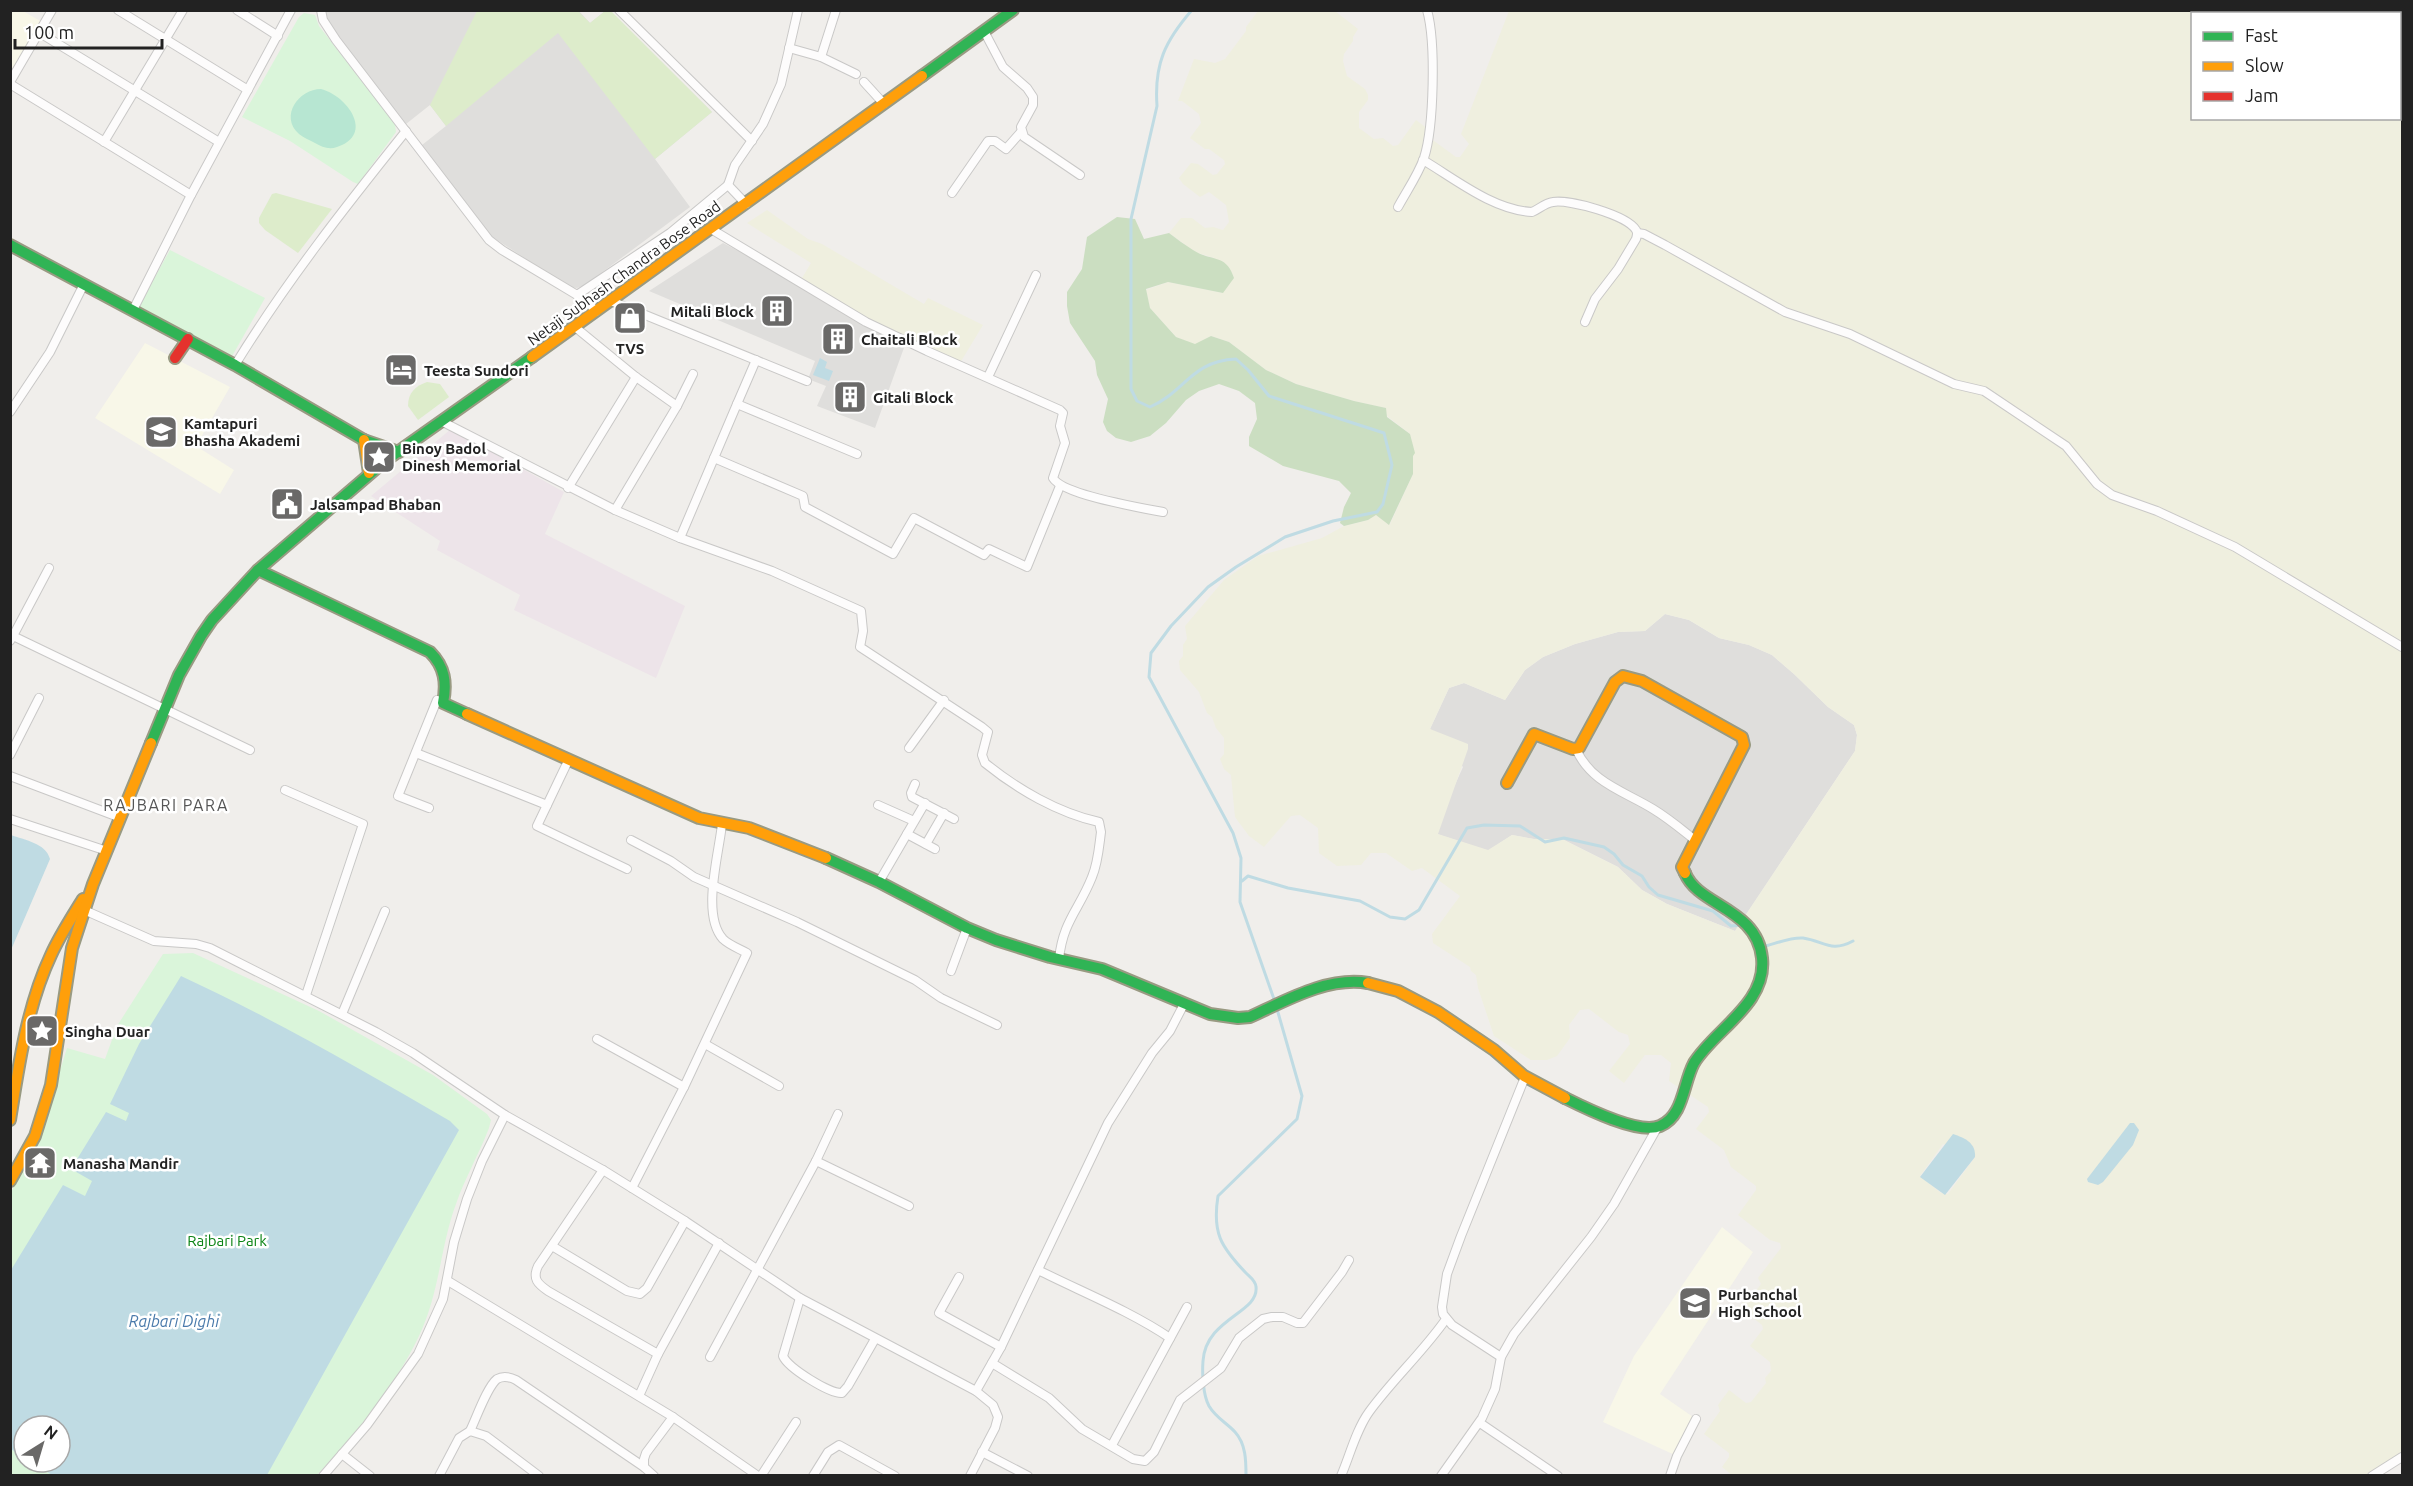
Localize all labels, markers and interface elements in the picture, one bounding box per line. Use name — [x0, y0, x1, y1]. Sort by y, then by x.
scale bar — [15, 12, 162, 50]
legend — [2191, 12, 2401, 120]
text: 100 m — [24, 22, 74, 42]
text: Fast — [2245, 25, 2278, 45]
text: Slow — [2245, 55, 2284, 75]
text: Jam — [2245, 85, 2279, 105]
street label: Netaji Subhash Chandra Bose Road — [524, 197, 724, 349]
building icon: Mitali Block — [759, 293, 795, 329]
shop icon: TVS — [612, 300, 648, 336]
place label: Mitali Block — [671, 303, 755, 320]
building icon: Chaitali Block — [820, 321, 856, 357]
place label: Chaitali Block — [861, 331, 958, 348]
place label: TVS — [616, 340, 644, 357]
hotel icon: Teesta Sundori — [383, 352, 419, 388]
place label: Teesta Sundori — [424, 362, 529, 379]
building icon: Gitali Block — [832, 379, 868, 415]
place label: Gitali Block — [873, 389, 954, 406]
school or university icon: Kamtapuri Bhasha Akademi — [143, 414, 179, 450]
place label: Kamtapuri Bhasha Akademi — [184, 415, 300, 449]
place icon: Binoy Badol Dinesh Memorial — [361, 439, 397, 475]
place label: Binoy Badol Dinesh Memorial — [402, 440, 521, 474]
public building icon: Jalsampad Bhaban — [269, 486, 305, 522]
place label: Jalsampad Bhaban — [310, 496, 441, 513]
district label: RAJBARI PARA — [103, 796, 229, 814]
place icon: Singha Duar — [24, 1013, 60, 1049]
place label: Singha Duar — [65, 1023, 151, 1040]
temple icon: Manasha Mandir — [22, 1145, 58, 1181]
place label: Manasha Mandir — [63, 1155, 179, 1172]
park label: Rajbari Park — [187, 1232, 267, 1249]
school or university icon: Purbanchal High School — [1677, 1285, 1713, 1321]
place label: Purbanchal High School — [1718, 1286, 1802, 1320]
water label: Rajbari Dighi — [129, 1312, 220, 1330]
north arrow — [12, 1414, 72, 1474]
text: N — [41, 1421, 61, 1443]

